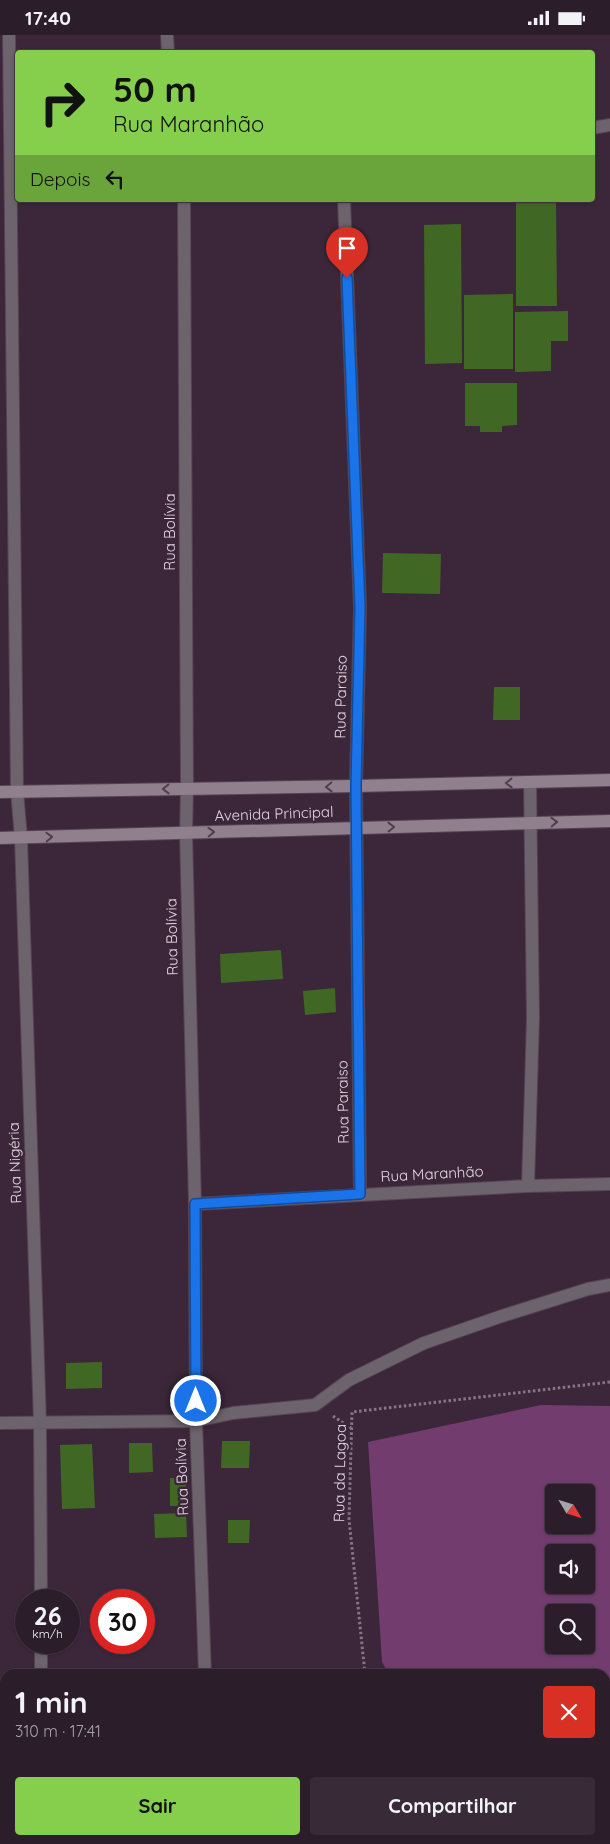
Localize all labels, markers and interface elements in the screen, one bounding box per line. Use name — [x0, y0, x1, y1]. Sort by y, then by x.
text: 17:40 — [25, 6, 71, 30]
text: 50 m — [113, 67, 197, 111]
icon: right — [30, 70, 95, 135]
text: Rua Maranhão — [113, 110, 264, 138]
icon: left — [101, 165, 129, 193]
text: Depois — [30, 167, 91, 191]
pin — [326, 227, 368, 278]
icon: arrive — [333, 234, 361, 262]
street label: Rua Bolívia — [160, 493, 179, 571]
street label: Rua Paraiso — [330, 655, 351, 739]
one-way arrow — [505, 778, 512, 788]
one-way arrow — [325, 782, 332, 792]
one-way arrow — [162, 784, 170, 794]
street label: Avenida Principal — [214, 802, 334, 825]
one-way arrow — [550, 817, 558, 828]
one-way arrow — [387, 821, 395, 832]
one-way arrow — [207, 827, 215, 838]
one-way arrow — [45, 832, 53, 842]
street label: Rua Bolívia — [161, 898, 182, 976]
street label: Rua Paraiso — [332, 1060, 353, 1144]
street label: Rua Nigéria — [4, 1122, 25, 1204]
street label: Rua Maranhão — [380, 1161, 484, 1186]
position arrow — [169, 1374, 221, 1426]
street label: Rua da Lagoa — [329, 1424, 350, 1522]
street label: Rua Bolívia — [171, 1438, 192, 1516]
north arrow — [545, 1484, 595, 1534]
map controls — [545, 1484, 595, 1654]
button: sound — [545, 1544, 595, 1594]
speed limit sign: 30 — [90, 1589, 155, 1654]
text: 26 — [33, 1600, 62, 1631]
button: search — [545, 1604, 595, 1654]
text: km/h — [32, 1626, 63, 1641]
text: 1 min — [15, 1683, 88, 1721]
button: close — [543, 1686, 595, 1738]
text: 310 m · 17:41 — [15, 1721, 101, 1741]
button: Sair — [15, 1777, 300, 1835]
button: Compartilhar — [310, 1777, 595, 1835]

